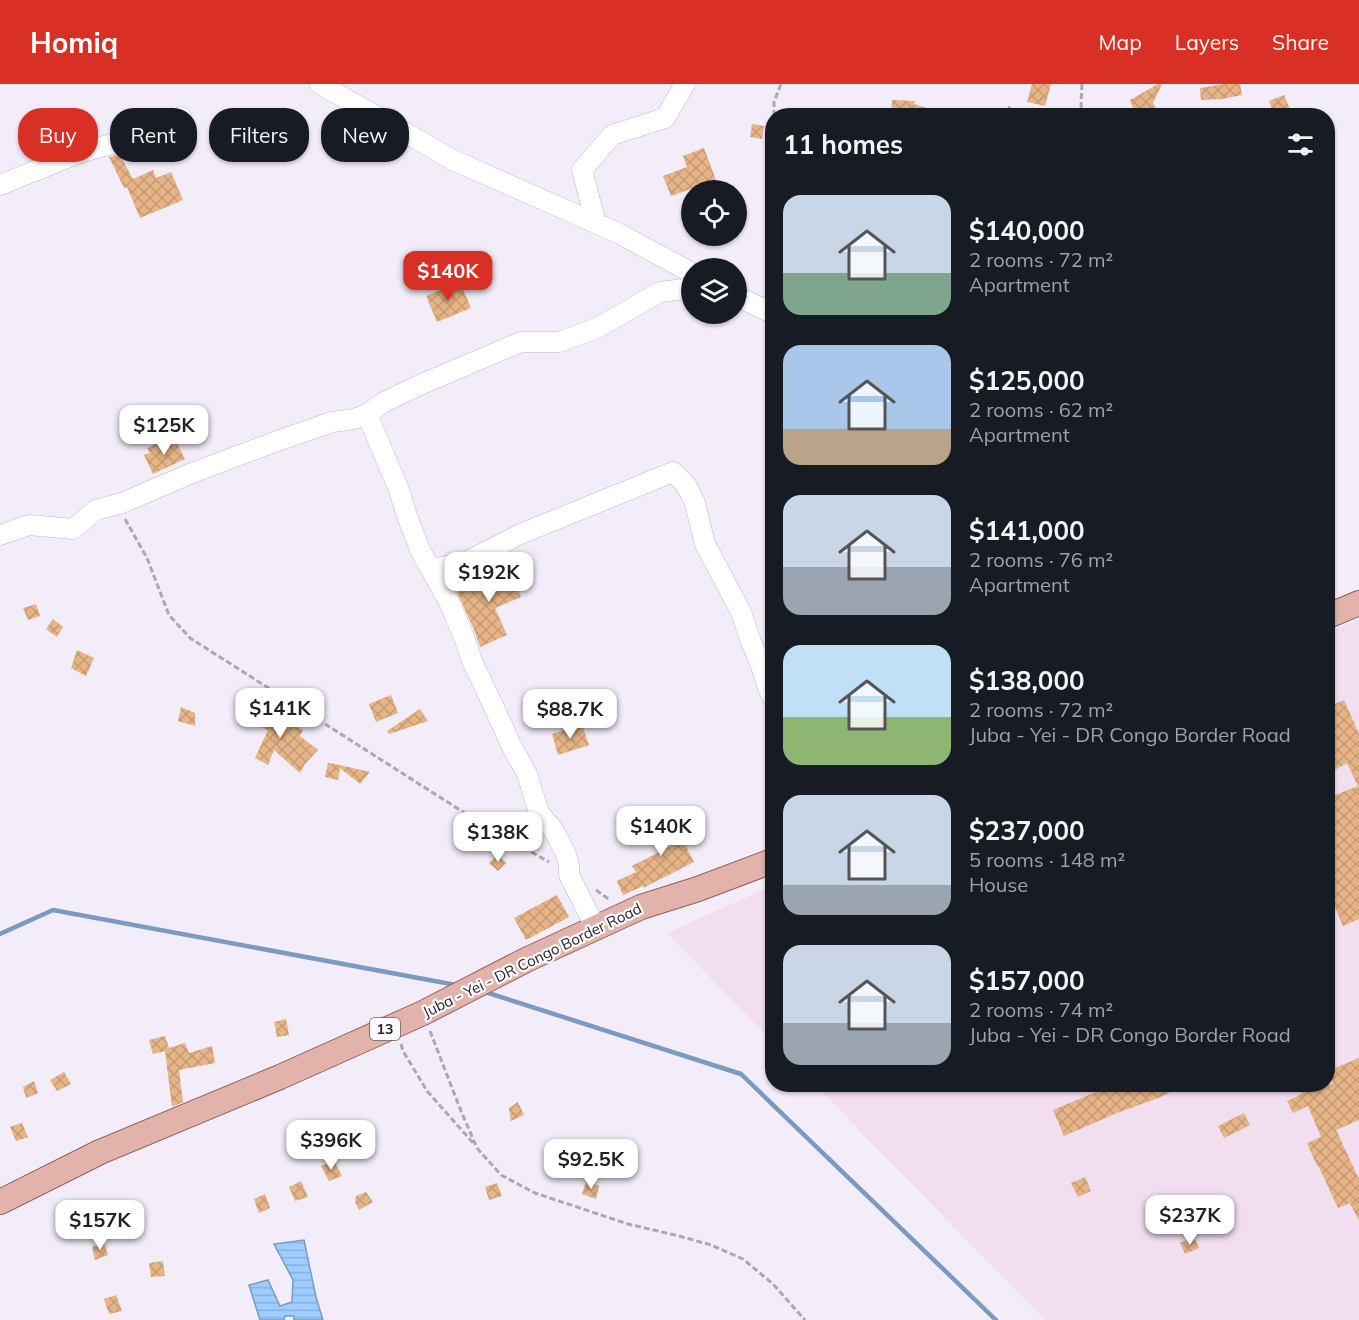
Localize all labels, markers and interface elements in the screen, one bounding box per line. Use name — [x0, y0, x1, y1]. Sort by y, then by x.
text: Homiq — [30, 25, 118, 60]
text: Map — [1099, 29, 1142, 55]
text: Layers — [1175, 29, 1239, 55]
text: Share — [1272, 29, 1329, 55]
chip: Buy — [18, 108, 98, 162]
chip: Rent — [110, 108, 197, 162]
chip: Filters — [209, 108, 309, 162]
chip: New — [321, 108, 409, 162]
text: 11 homes — [783, 128, 903, 161]
icon: filters — [1284, 128, 1317, 161]
map controls — [681, 180, 747, 324]
button: locate — [681, 180, 747, 246]
text: $140,000 — [969, 214, 1085, 247]
icon: home — [831, 219, 903, 291]
text: 2 rooms · 72 m² — [969, 247, 1113, 272]
pin: $140K — [406, 251, 490, 302]
text: $140K — [417, 258, 479, 283]
button: layers — [681, 258, 747, 324]
text: Apartment — [969, 272, 1070, 297]
text: $125,000 — [969, 364, 1085, 397]
icon: home — [831, 369, 903, 441]
text: 2 rooms · 62 m² — [969, 397, 1113, 422]
pin: $125K — [122, 405, 206, 456]
text: $125K — [133, 412, 195, 437]
text: Apartment — [969, 422, 1070, 447]
text: $141,000 — [969, 514, 1085, 547]
icon: home — [831, 519, 903, 591]
text: 2 rooms · 76 m² — [969, 547, 1113, 572]
pin: $192K — [447, 552, 531, 603]
text: $192K — [458, 559, 520, 584]
text: Apartment — [969, 572, 1070, 597]
text: $138,000 — [969, 664, 1085, 697]
icon: home — [831, 669, 903, 741]
pin: $141K — [238, 688, 322, 739]
pin: $88.7K — [521, 689, 619, 740]
text: $141K — [249, 695, 311, 720]
text: $88.7K — [537, 696, 603, 721]
text: 2 rooms · 72 m² — [969, 697, 1113, 722]
text: Juba - Yei - DR Congo Border Road — [969, 722, 1291, 747]
pin: $140K — [619, 806, 703, 857]
pin: $138K — [456, 812, 540, 863]
text: $140K — [630, 813, 692, 838]
text: $237,000 — [969, 814, 1085, 847]
text: $138K — [467, 819, 529, 844]
icon: home — [831, 819, 903, 891]
text: 5 rooms · 148 m² — [969, 847, 1125, 872]
text: House — [969, 872, 1028, 897]
street label: Juba - Yei - DR Congo Border Road — [419, 899, 645, 1021]
text: $157,000 — [969, 964, 1085, 997]
icon: home — [831, 969, 903, 1041]
text: 2 rooms · 74 m² — [969, 997, 1113, 1022]
road number: 13 — [370, 1018, 400, 1040]
text: Juba - Yei - DR Congo Border Road — [969, 1022, 1291, 1047]
pin: $396K — [289, 1120, 373, 1171]
text: $396K — [300, 1127, 362, 1152]
pin: $92.5K — [542, 1139, 640, 1190]
text: $92.5K — [558, 1146, 624, 1171]
pin: $237K — [1148, 1195, 1232, 1246]
pin: $157K — [58, 1200, 142, 1251]
text: $237K — [1159, 1202, 1221, 1227]
text: $157K — [69, 1207, 131, 1232]

